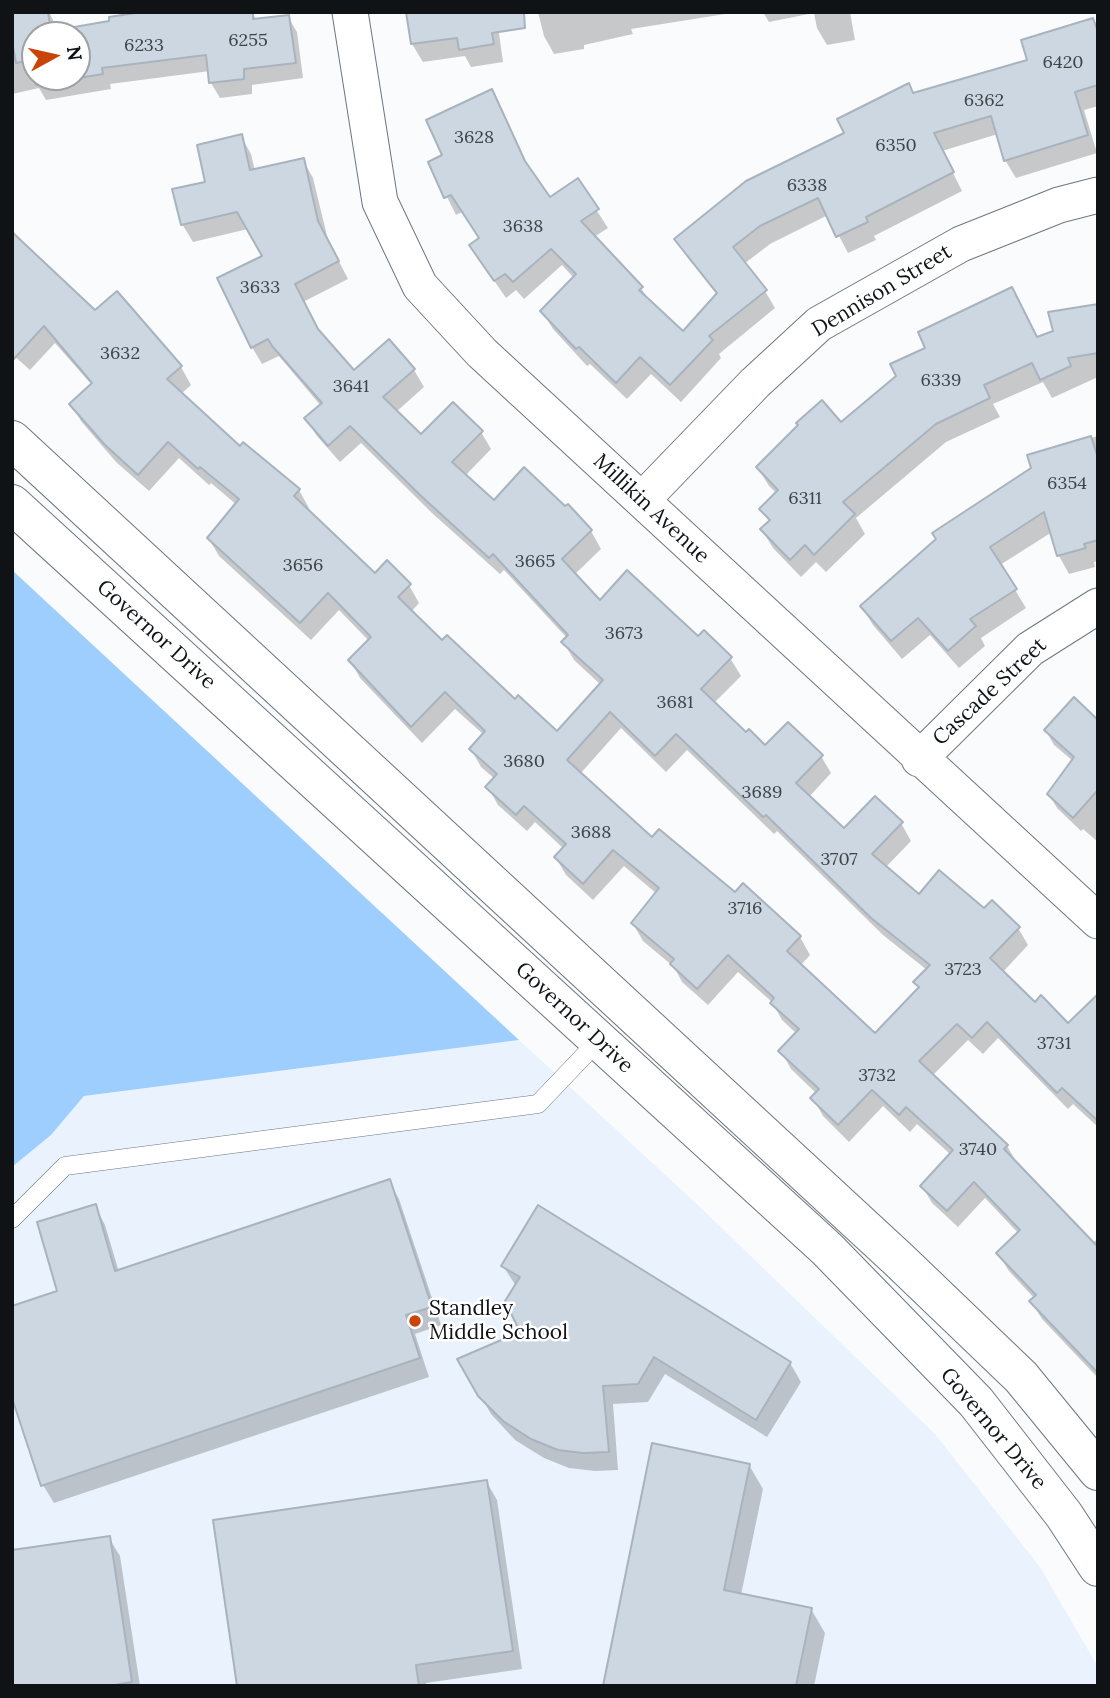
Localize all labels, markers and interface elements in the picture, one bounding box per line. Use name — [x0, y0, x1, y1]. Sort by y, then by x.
north arrow — [21, 21, 91, 91]
house number: 6255 — [228, 30, 268, 52]
house number: 6233 — [124, 35, 164, 57]
text: N — [62, 44, 88, 62]
house number: 6420 — [1042, 52, 1084, 74]
house number: 6362 — [964, 90, 1004, 112]
house number: 3628 — [454, 127, 494, 149]
house number: 6350 — [875, 135, 917, 157]
house number: 6338 — [787, 175, 827, 197]
house number: 3638 — [503, 216, 543, 238]
street label: Dennison Street — [808, 239, 956, 343]
house number: 3633 — [240, 277, 280, 299]
house number: 3632 — [100, 343, 140, 365]
house number: 6339 — [921, 370, 961, 392]
house number: 3641 — [333, 376, 369, 398]
street label: Millikin Avenue — [588, 449, 714, 569]
house number: 6354 — [1047, 473, 1087, 495]
house number: 6311 — [788, 488, 822, 510]
house number: 3665 — [515, 551, 555, 573]
house number: 3656 — [283, 555, 323, 577]
street label: Governor Drive — [91, 575, 221, 695]
house number: 3673 — [605, 623, 643, 645]
street label: Cascade Street — [928, 633, 1052, 751]
house number: 3681 — [656, 692, 694, 714]
house number: 3680 — [503, 751, 545, 773]
house number: 3689 — [742, 782, 782, 804]
house number: 3688 — [571, 822, 611, 844]
house number: 3707 — [821, 849, 857, 871]
house number: 3716 — [728, 898, 762, 920]
street label: Governor Drive — [510, 957, 638, 1079]
house number: 3723 — [944, 959, 982, 981]
house number: 3731 — [1037, 1033, 1071, 1055]
house number: 3732 — [858, 1065, 896, 1087]
house number: 3740 — [959, 1139, 997, 1161]
place label: Standley Middle School — [429, 1296, 568, 1346]
marker: Standley Middle School — [407, 1313, 423, 1329]
street label: Governor Drive — [935, 1363, 1051, 1495]

